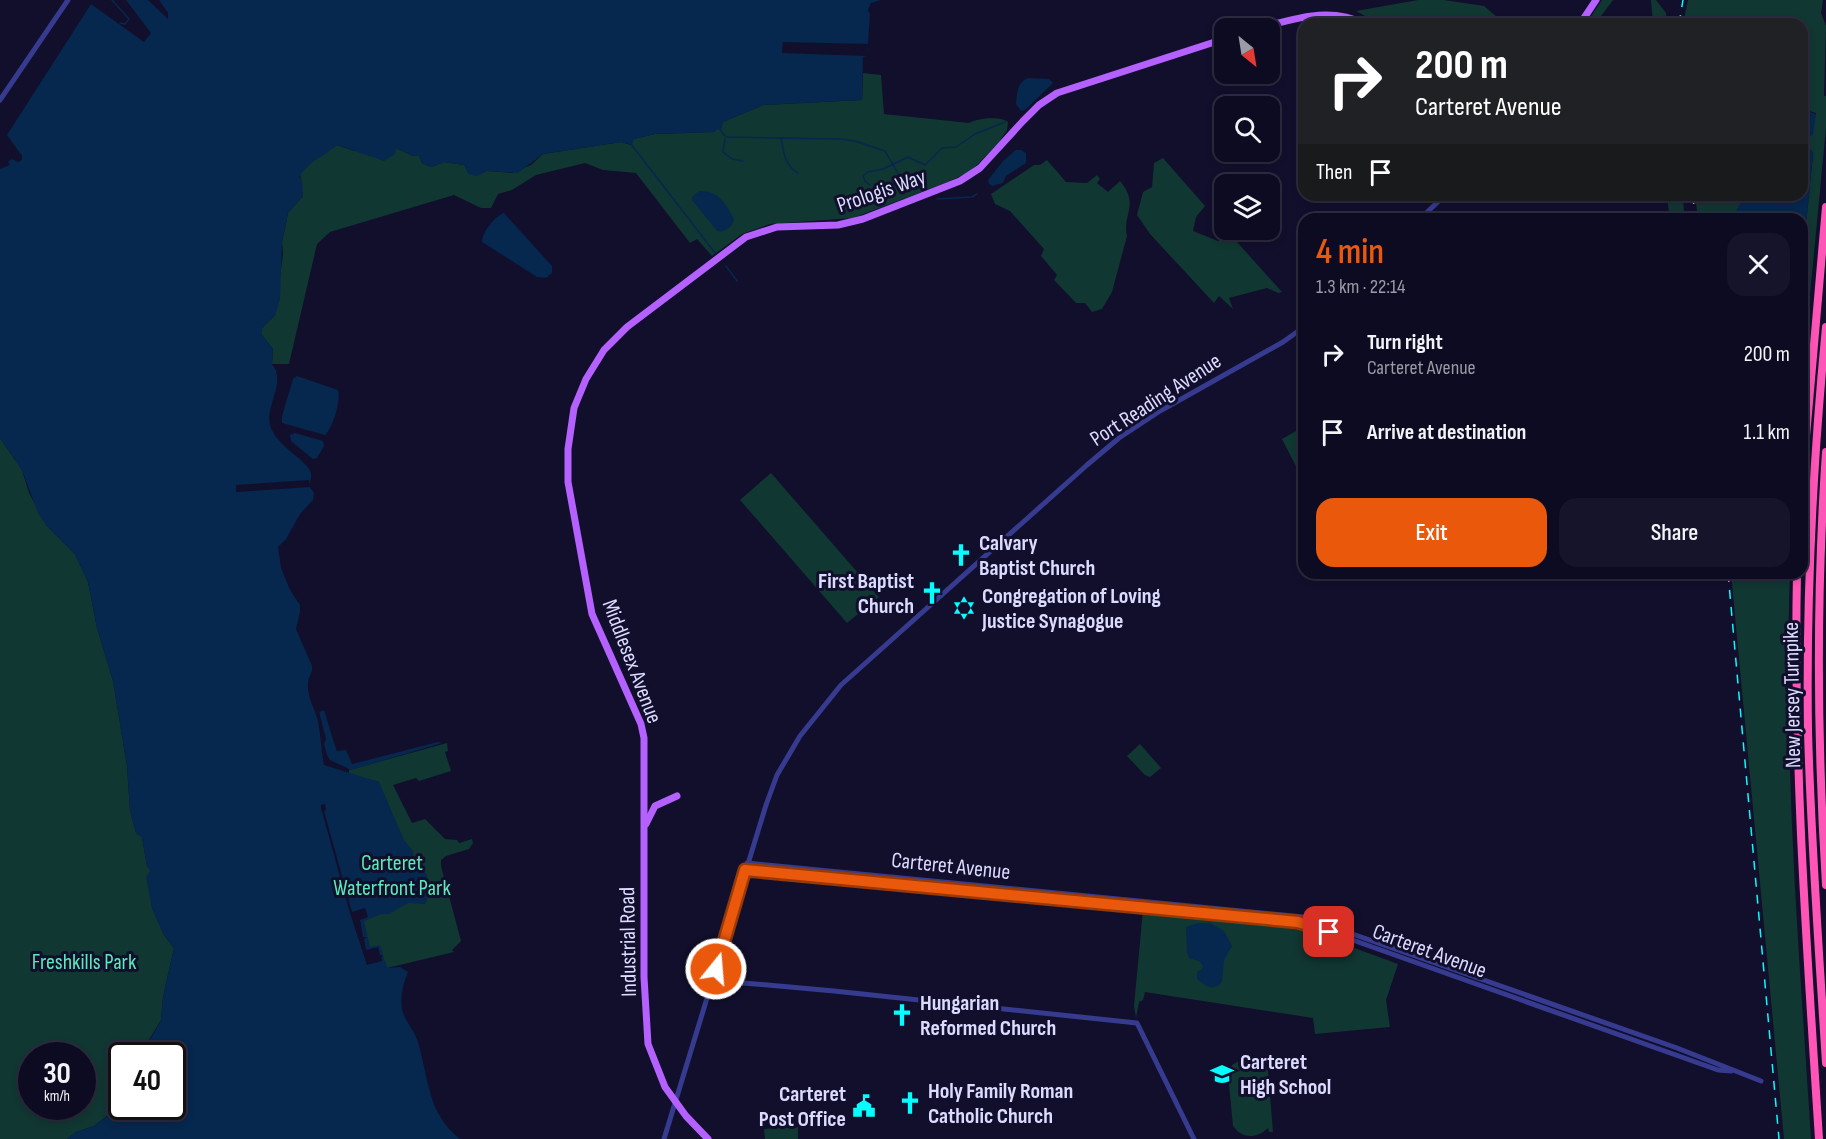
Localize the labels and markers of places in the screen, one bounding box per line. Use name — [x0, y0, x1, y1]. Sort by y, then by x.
place label: Calvary Baptist Church — [979, 530, 1095, 582]
church icon: Calvary Baptist Church — [948, 542, 974, 568]
place label: First Baptist Church — [818, 568, 914, 620]
church icon: First Baptist Church — [919, 580, 945, 606]
place label: Congregation of Loving Justice Synagogue — [981, 583, 1161, 635]
synagogue icon: Congregation of Loving Justice Synagogue — [951, 595, 977, 621]
pin — [1303, 906, 1354, 957]
place label: Hungarian Reformed Church — [920, 990, 1056, 1042]
church icon: Hungarian Reformed Church — [889, 1002, 915, 1028]
place label: Carteret High School — [1240, 1049, 1331, 1101]
school or university icon: Carteret High School — [1209, 1061, 1235, 1087]
place label: Holy Family Roman Catholic Church — [928, 1078, 1073, 1130]
place label: Carteret Post Office — [759, 1081, 846, 1133]
church icon: Holy Family Roman Catholic Church — [897, 1090, 923, 1116]
public building icon: Carteret Post Office — [851, 1093, 877, 1119]

